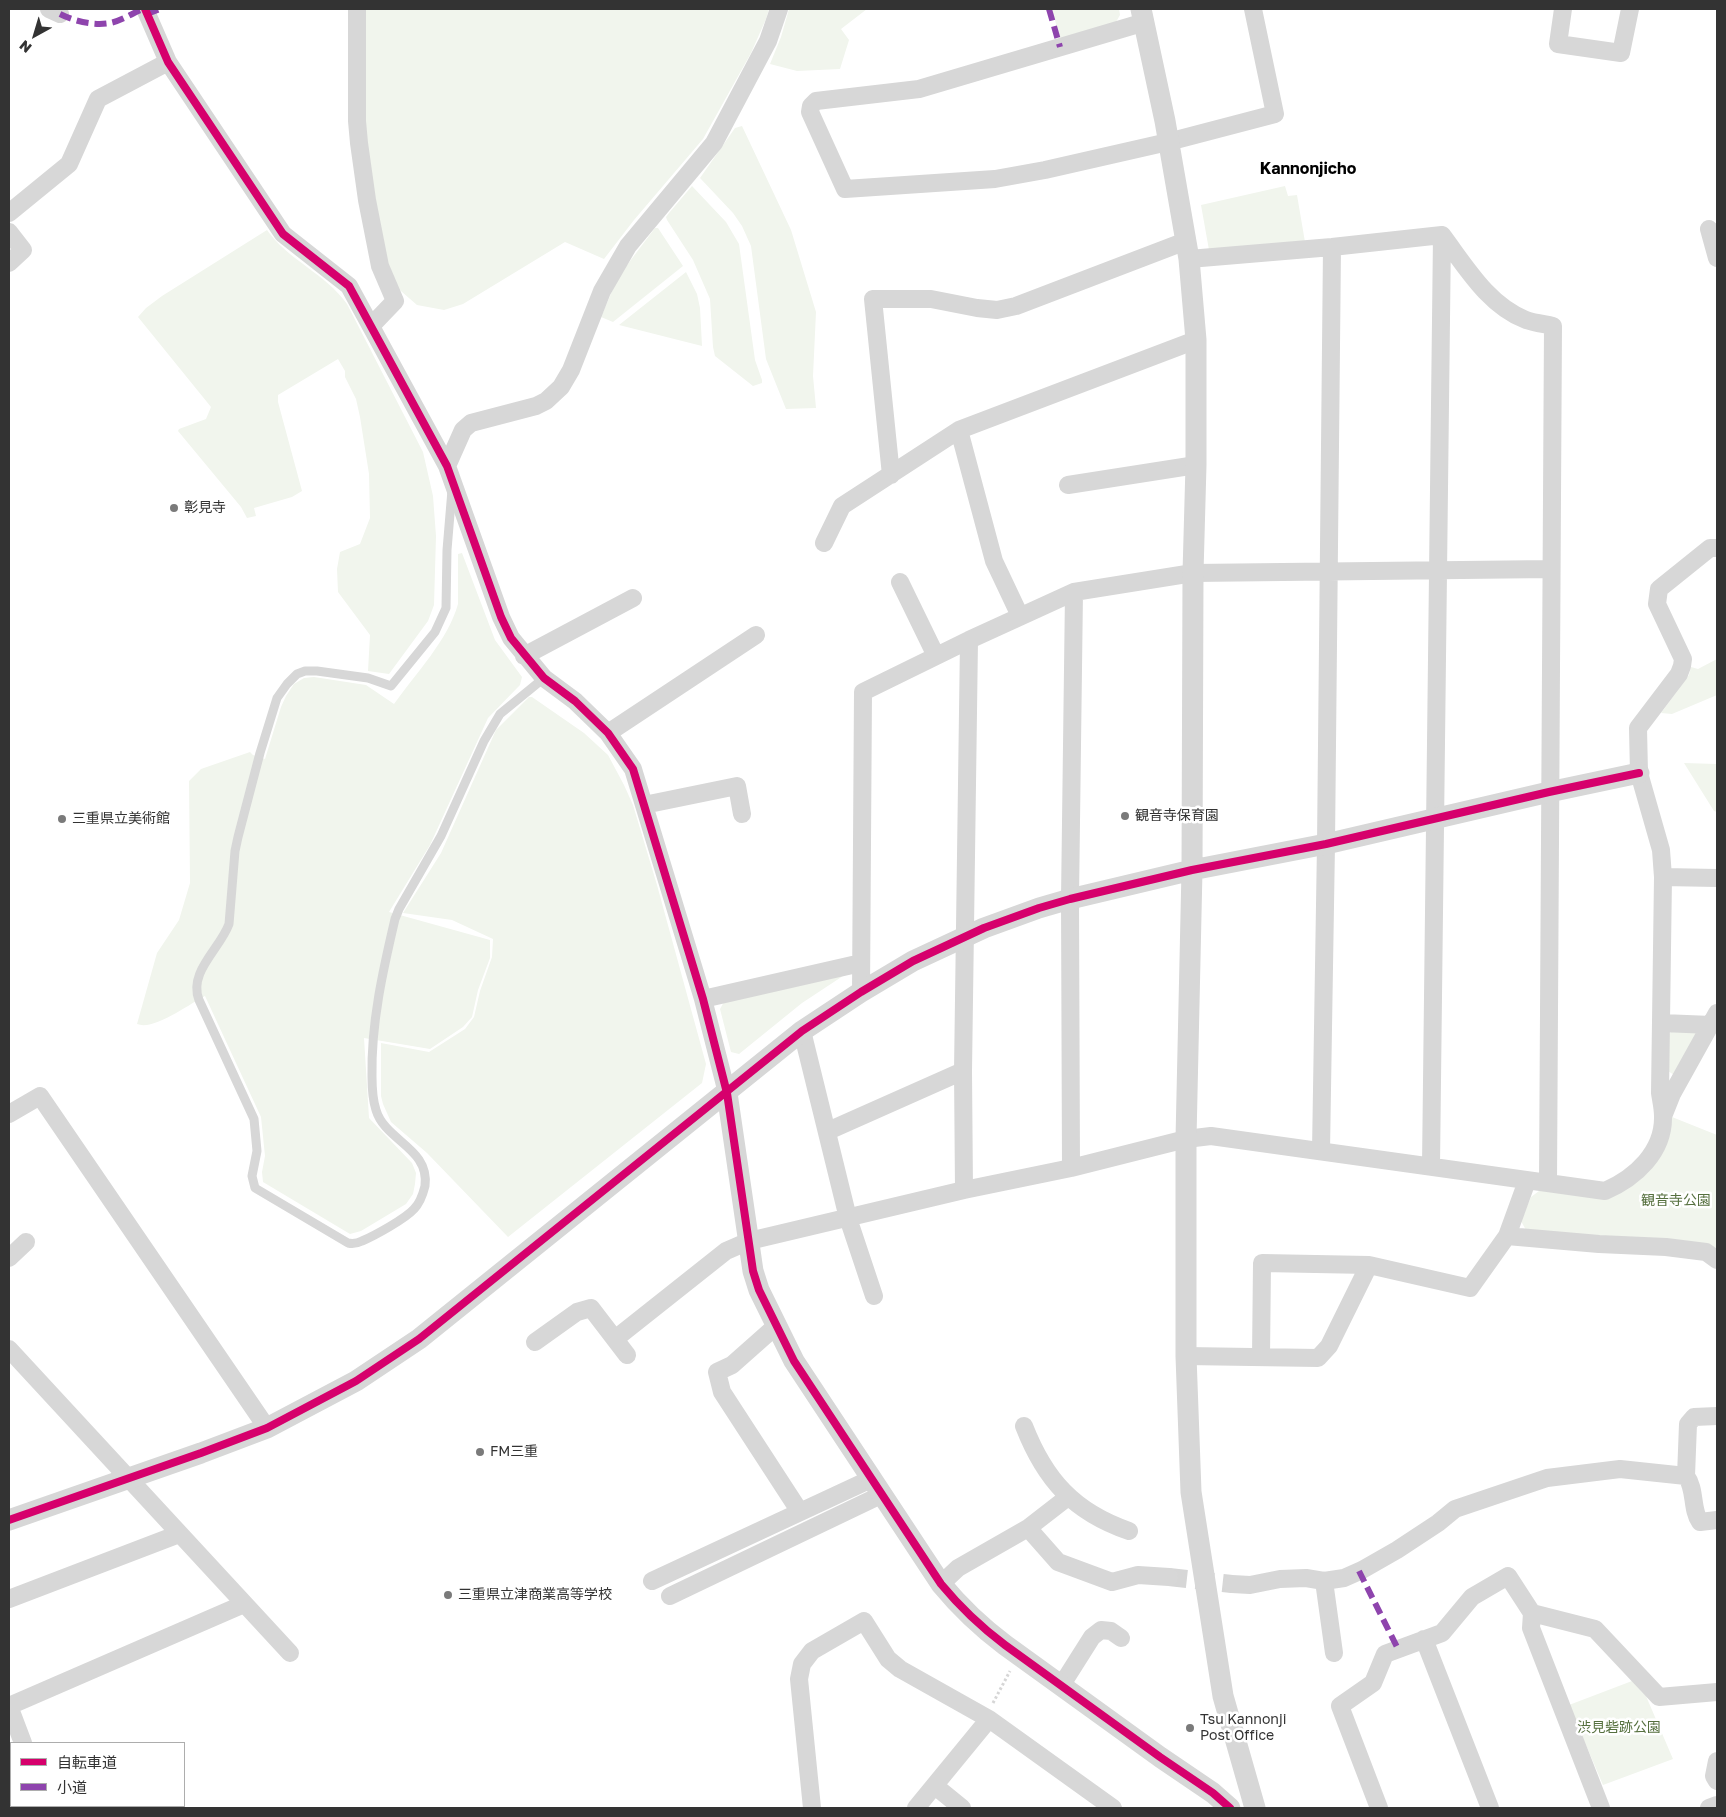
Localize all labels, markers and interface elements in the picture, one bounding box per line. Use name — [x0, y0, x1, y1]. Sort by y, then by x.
north arrow — [10, 10, 60, 60]
text: N — [16, 37, 35, 57]
district label: Kannonjicho — [1260, 159, 1356, 179]
place label: 彰見寺 — [184, 500, 226, 516]
marker: 彰見寺 — [168, 502, 180, 514]
place label: 観音寺保育園 — [1135, 808, 1219, 824]
marker: 観音寺保育園 — [1119, 810, 1131, 822]
place label: 三重県立美術館 — [72, 811, 170, 827]
marker: 三重県立美術館 — [56, 813, 68, 825]
park label: 観音寺公園 — [1641, 1193, 1711, 1209]
place label: FM三重 — [490, 1444, 538, 1460]
marker: FM三重 — [474, 1446, 486, 1458]
place label: 三重県立津商業高等学校 — [458, 1587, 612, 1603]
marker: 三重県立津商業高等学校 — [442, 1589, 454, 1601]
place label: Tsu Kannonji Post Office — [1200, 1712, 1286, 1744]
park label: 渋見砦跡公園 — [1577, 1720, 1661, 1736]
marker: Tsu Kannonji Post Office — [1184, 1722, 1196, 1734]
legend — [10, 1742, 185, 1807]
text: 自転車道 — [57, 1753, 117, 1771]
text: 小道 — [57, 1778, 87, 1796]

